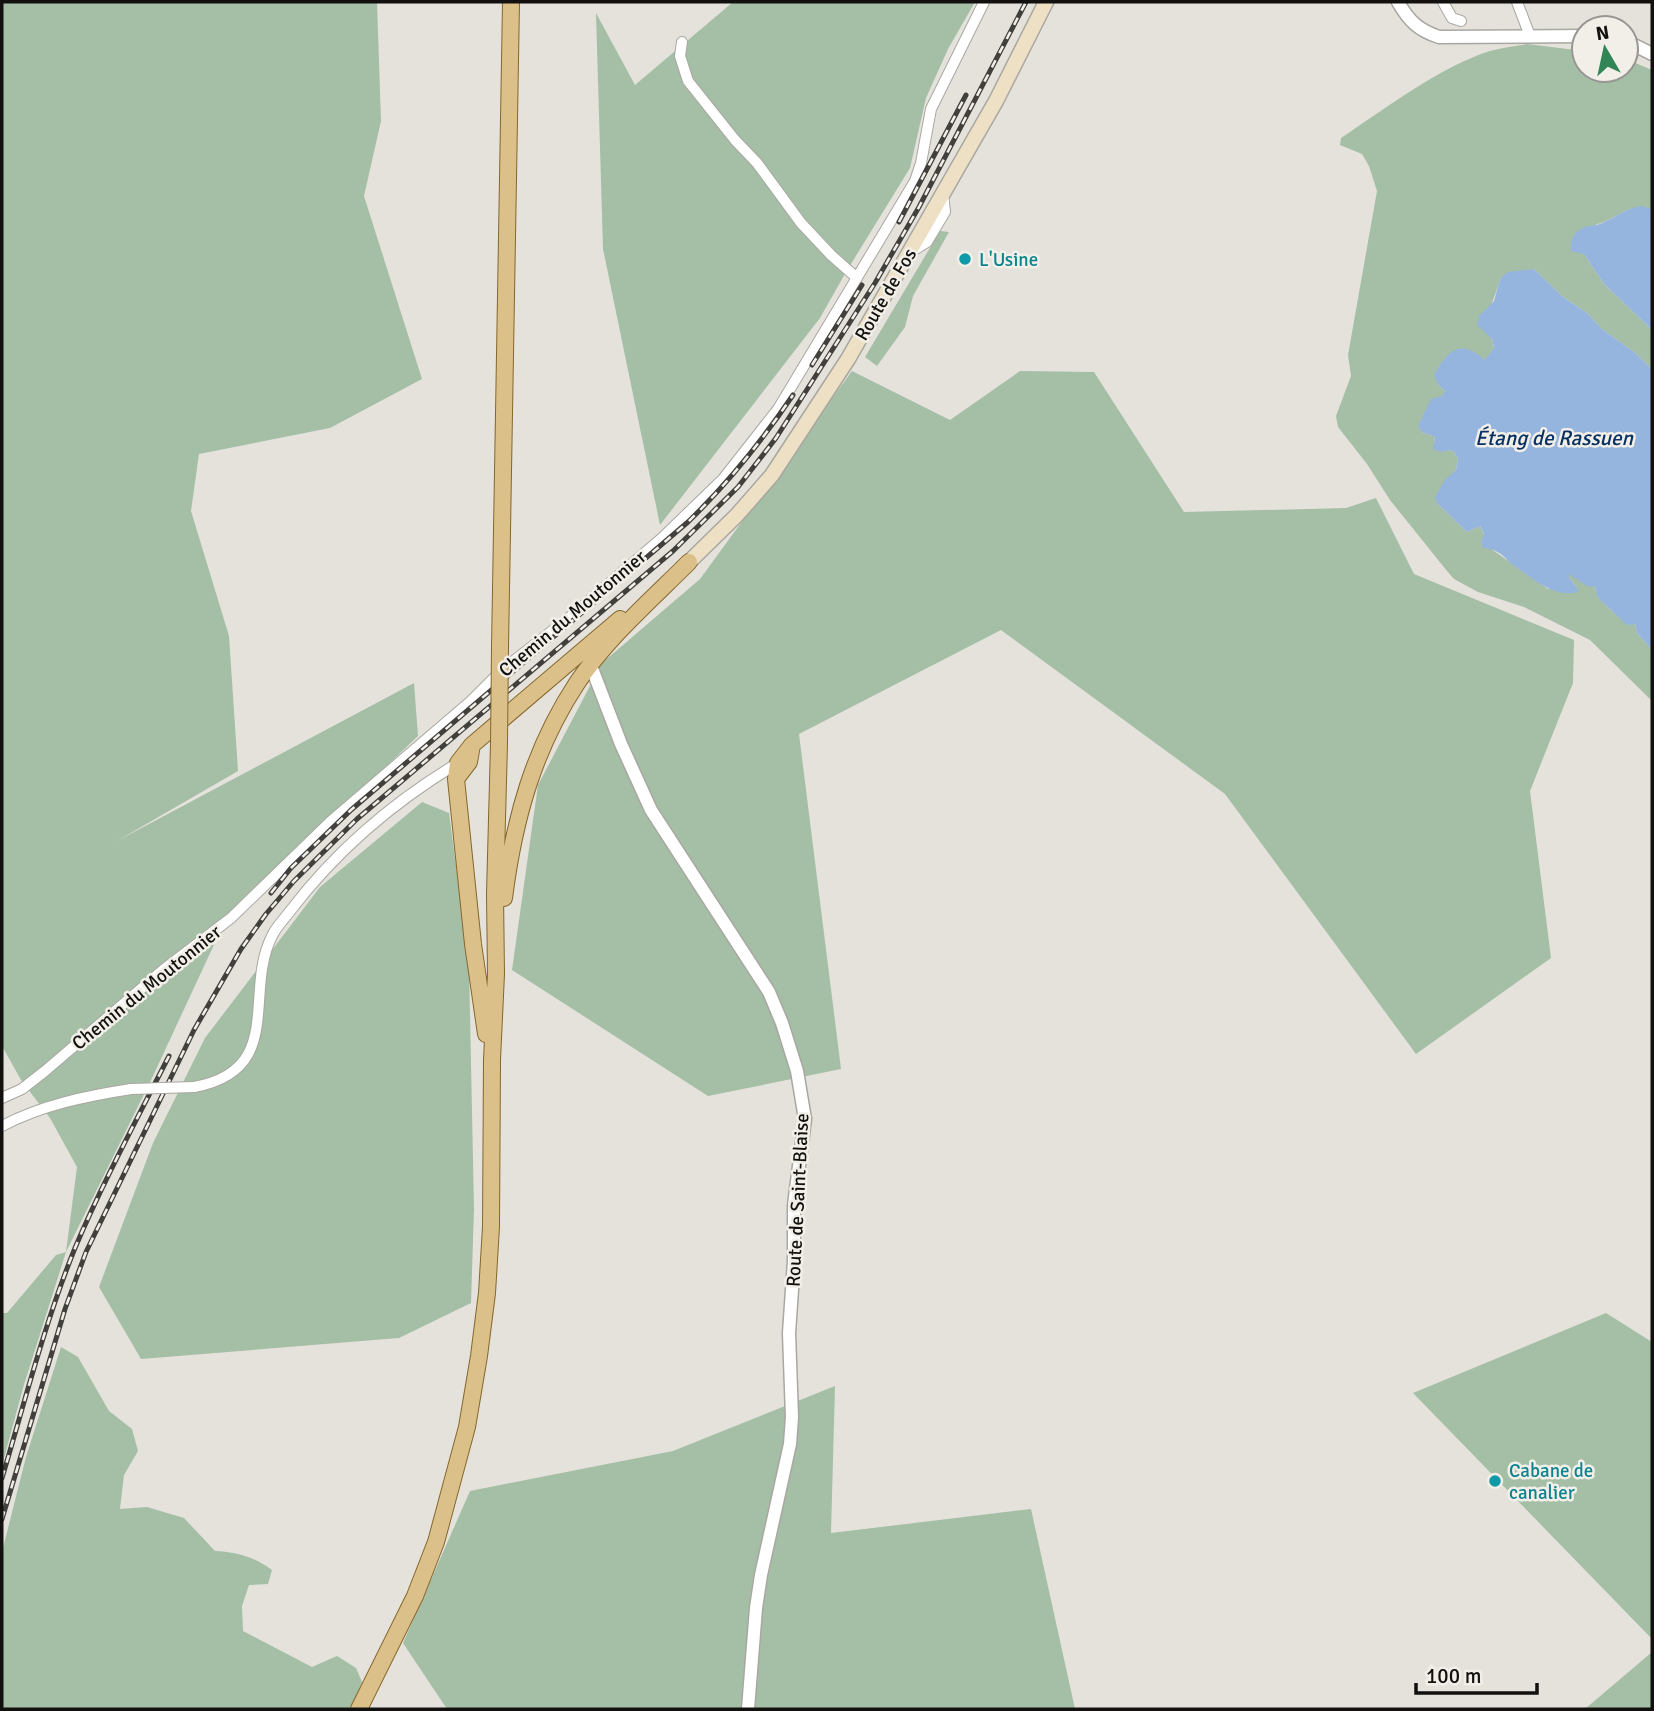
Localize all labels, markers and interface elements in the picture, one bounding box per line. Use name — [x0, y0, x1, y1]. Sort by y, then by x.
north arrow — [1570, 14, 1640, 84]
text: N — [1594, 20, 1611, 46]
street label: Route de Fos — [850, 244, 922, 345]
place label: L'Usine — [979, 248, 1038, 272]
marker: L'Usine — [957, 251, 973, 267]
water label: Étang de Rassuen — [1475, 425, 1634, 451]
street label: Chemin du Moutonnier — [494, 545, 651, 682]
street label: Chemin du Moutonnier — [67, 920, 226, 1055]
street label: Route de Saint-Blaise — [781, 1112, 815, 1288]
place label: Cabane de canalier — [1509, 1459, 1593, 1505]
marker: Cabane de canalier — [1487, 1473, 1503, 1489]
scale bar — [1416, 1652, 1537, 1696]
text: 100 m — [1426, 1663, 1481, 1689]

